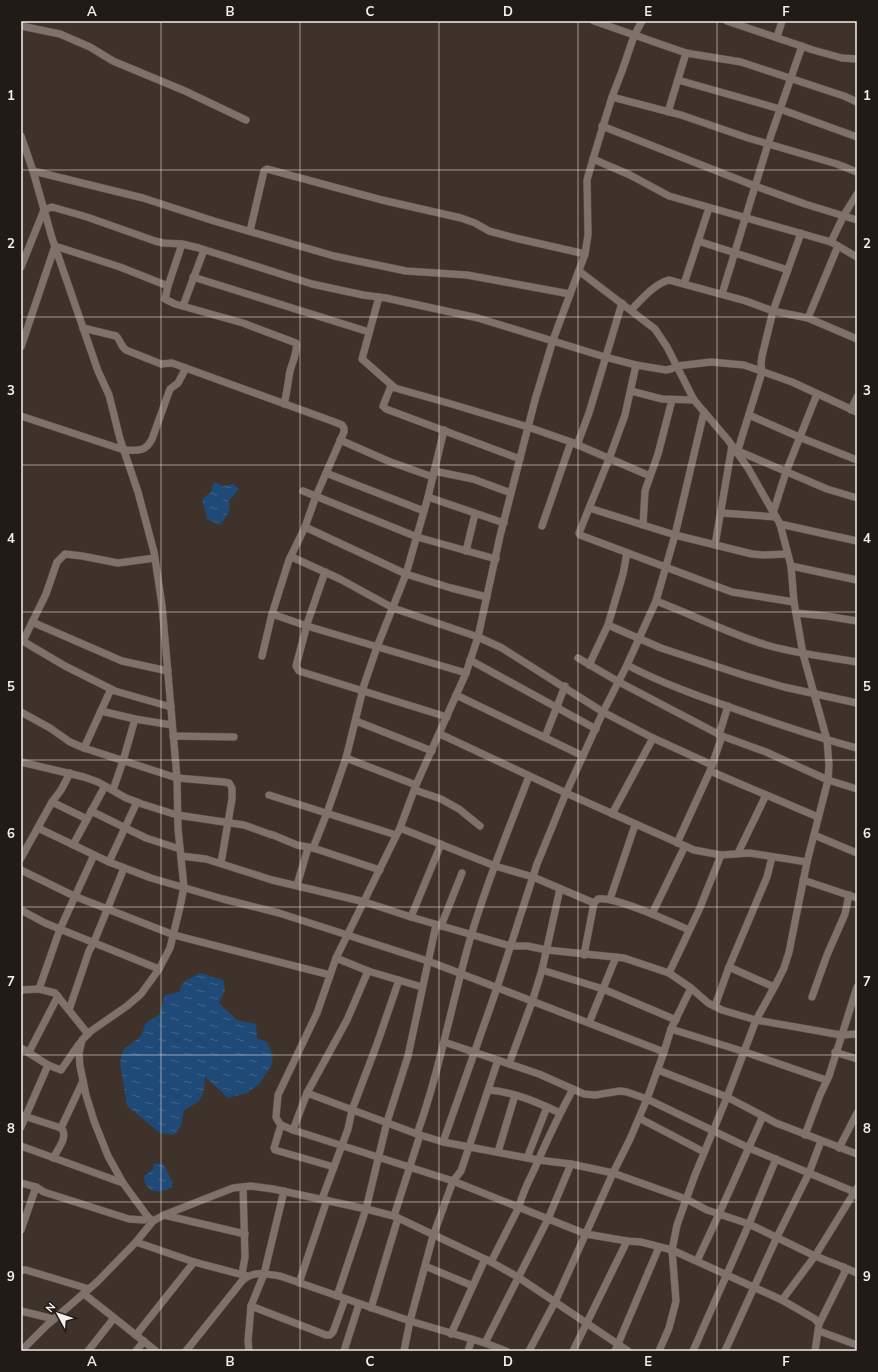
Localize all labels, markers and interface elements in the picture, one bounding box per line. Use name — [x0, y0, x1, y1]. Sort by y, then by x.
text: A — [87, 3, 97, 19]
text: B — [226, 3, 235, 19]
text: C — [366, 3, 375, 19]
text: D — [503, 3, 513, 19]
text: E — [644, 3, 652, 19]
text: F — [782, 3, 790, 19]
text: 1 — [7, 87, 15, 103]
text: 1 — [863, 87, 871, 103]
text: 2 — [7, 235, 15, 251]
text: 2 — [863, 235, 871, 251]
text: 3 — [7, 382, 15, 398]
text: 3 — [863, 382, 871, 398]
text: 4 — [7, 530, 15, 546]
text: 4 — [863, 530, 871, 546]
text: 5 — [7, 678, 15, 694]
text: 5 — [863, 678, 871, 694]
text: 6 — [7, 825, 15, 841]
text: 6 — [863, 825, 871, 841]
text: 7 — [7, 973, 15, 989]
text: 7 — [863, 973, 871, 989]
text: 8 — [7, 1120, 15, 1136]
text: 8 — [863, 1120, 871, 1136]
text: 9 — [7, 1268, 15, 1284]
text: 9 — [863, 1268, 871, 1284]
north arrow — [38, 1294, 78, 1334]
text: N — [42, 1300, 58, 1315]
text: A — [87, 1353, 97, 1369]
text: B — [226, 1353, 235, 1369]
text: C — [366, 1353, 375, 1369]
text: D — [503, 1353, 513, 1369]
text: E — [644, 1353, 652, 1369]
text: F — [782, 1353, 790, 1369]

